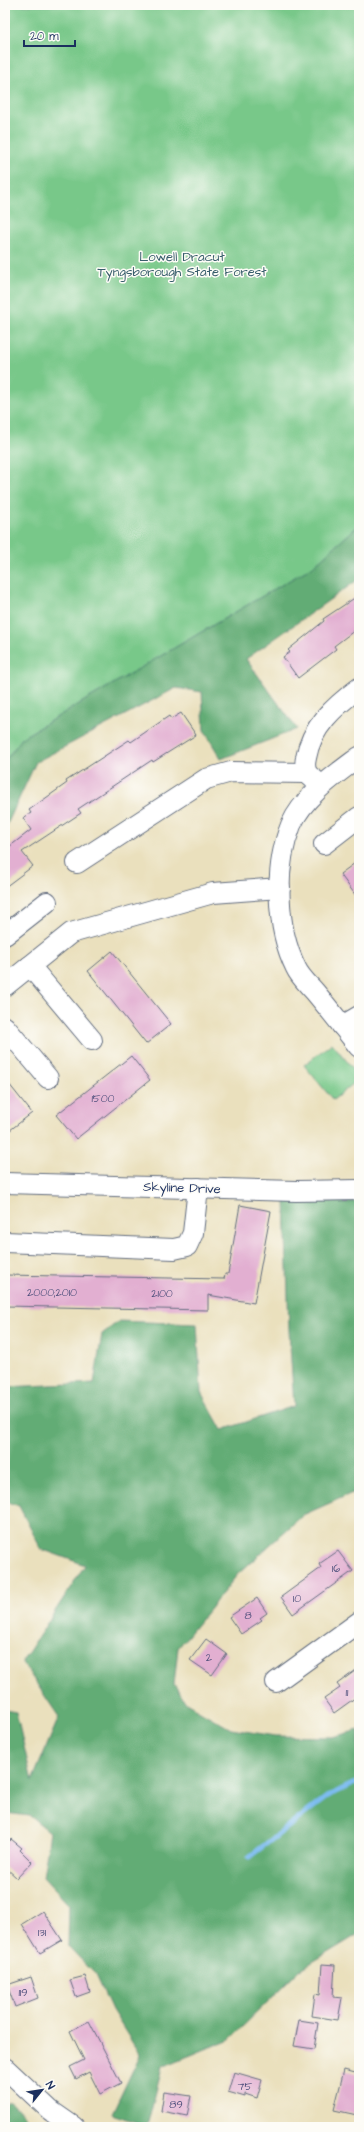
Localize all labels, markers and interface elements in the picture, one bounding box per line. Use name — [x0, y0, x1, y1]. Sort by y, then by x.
scale bar — [24, 22, 75, 48]
text: 20 m — [30, 28, 59, 45]
park label: Lowell Dracut Tyngsborough State Forest — [97, 248, 267, 282]
house number: 1500 — [91, 1091, 115, 1106]
street label: Skyline Drive — [143, 1178, 221, 1199]
house number: 2000;2010 — [27, 1285, 77, 1300]
house number: 2100 — [151, 1286, 173, 1301]
house number: 16 — [332, 1561, 340, 1576]
house number: 10 — [293, 1591, 301, 1606]
house number: 8 — [244, 1608, 252, 1623]
house number: 2 — [206, 1650, 213, 1665]
house number: 11 — [346, 1685, 349, 1700]
house number: 131 — [38, 1925, 47, 1940]
house number: 119 — [18, 1985, 28, 2000]
north arrow — [22, 2070, 62, 2110]
text: N — [42, 2079, 58, 2092]
house number: 75 — [238, 2079, 252, 2094]
house number: 89 — [169, 2097, 183, 2112]

